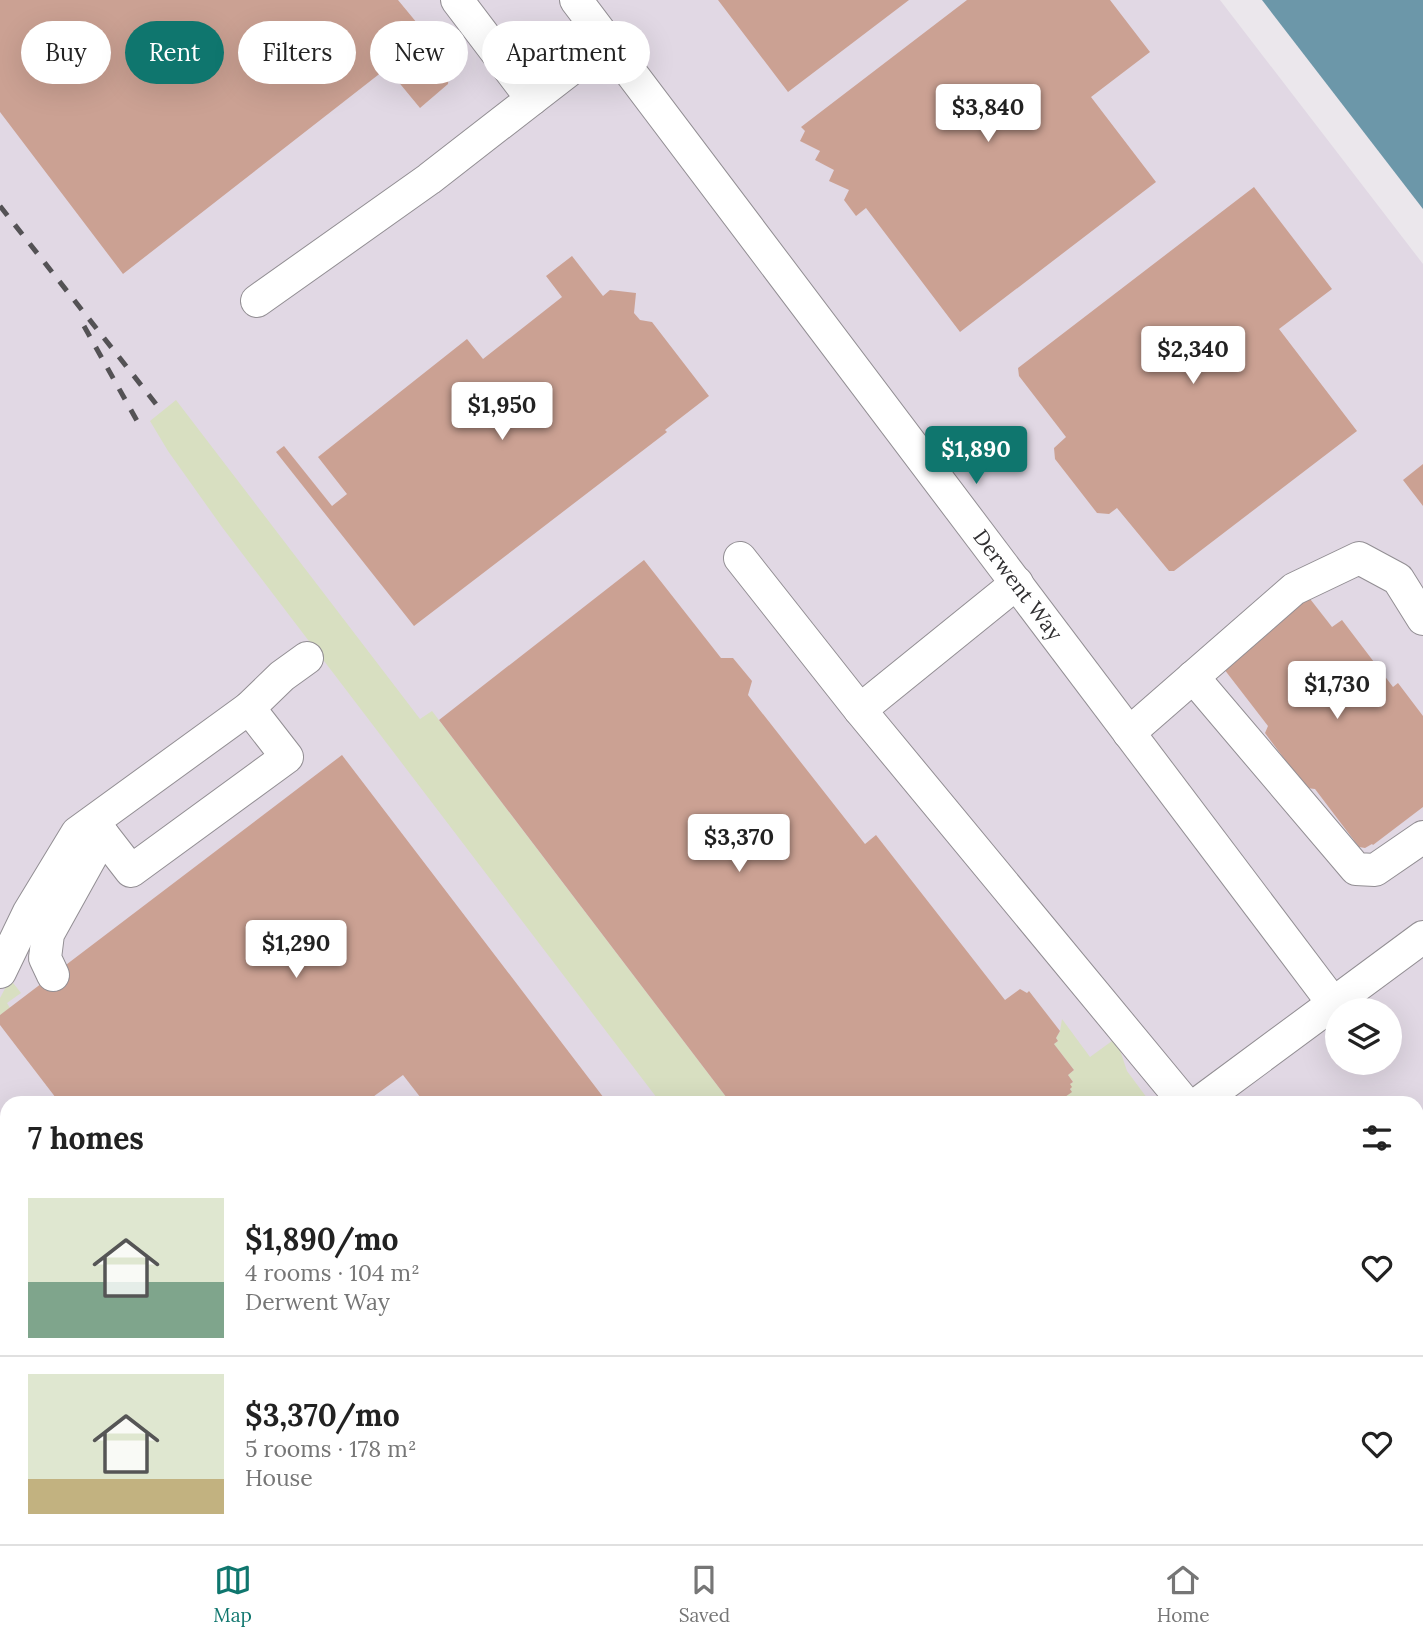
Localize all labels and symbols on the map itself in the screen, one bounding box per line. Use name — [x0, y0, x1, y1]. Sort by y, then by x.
pin: $3,840 — [931, 85, 1045, 144]
pin: $2,340 — [1136, 326, 1250, 386]
pin: $1,950 — [445, 382, 559, 442]
pin: $1,890 — [919, 426, 1033, 486]
street label: Derwent Way — [967, 524, 1069, 646]
pin: $1,730 — [1280, 662, 1394, 721]
pin: $3,370 — [682, 814, 796, 874]
pin: $1,290 — [239, 920, 353, 980]

